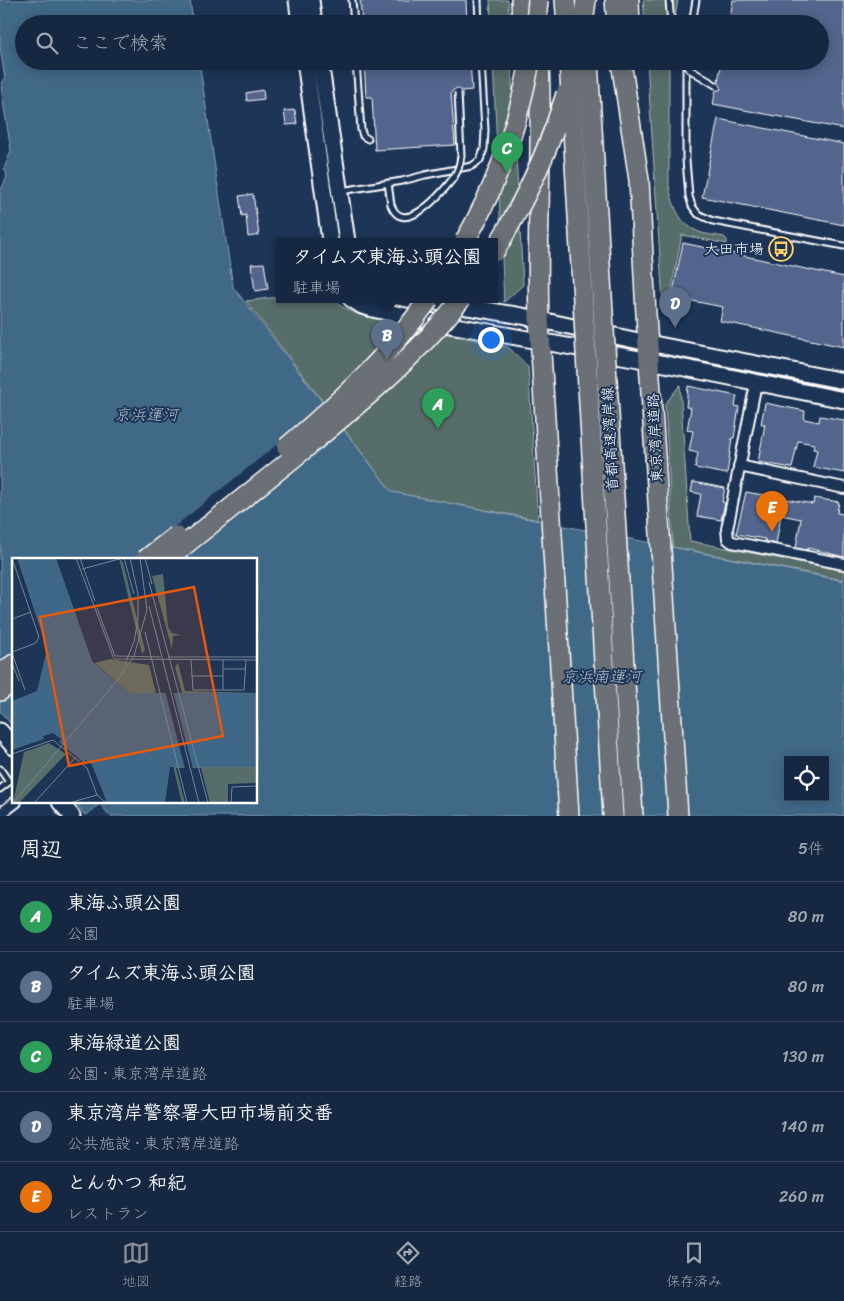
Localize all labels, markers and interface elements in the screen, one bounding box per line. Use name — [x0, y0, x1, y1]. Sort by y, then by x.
search box — [15, 15, 829, 70]
text: ここで検索 — [73, 26, 168, 59]
icon: search — [33, 29, 61, 57]
pin: C — [491, 132, 523, 173]
place label: 大田市場 — [704, 236, 764, 262]
bus stop icon: 大田市場 — [768, 236, 794, 262]
popup — [276, 238, 498, 303]
text: タイムズ東海ふ頭公園 — [293, 240, 481, 273]
text: 駐車場 — [293, 273, 341, 302]
pin: D — [659, 287, 691, 328]
pin: B — [371, 319, 403, 360]
your location — [478, 327, 504, 353]
street label: 首都高速湾岸線 — [594, 386, 626, 492]
pin: A — [422, 388, 454, 429]
street label: 東京湾岸道路 — [640, 392, 670, 484]
water label: 京浜運河 — [114, 400, 180, 429]
pin: E — [756, 491, 788, 532]
inset map — [12, 558, 258, 804]
water label: 京浜南運河 — [561, 662, 643, 691]
map controls — [784, 756, 829, 801]
button: locate — [784, 756, 829, 801]
text: 周辺 — [20, 830, 62, 868]
text: 5件 — [798, 834, 824, 863]
text: 東海ふ頭公園 — [67, 886, 181, 919]
text: A — [31, 902, 41, 931]
text: 80 m — [788, 902, 824, 931]
text: 公園 — [67, 919, 99, 948]
text: タイムズ東海ふ頭公園 — [67, 956, 255, 989]
text: B — [31, 972, 41, 1001]
text: 80 m — [788, 972, 824, 1001]
text: 駐車場 — [67, 989, 115, 1018]
text: 東海緑道公園 — [67, 1026, 181, 1059]
text: C — [31, 1042, 41, 1071]
text: 130 m — [782, 1042, 824, 1071]
text: 公園 · 東京湾岸道路 — [67, 1059, 208, 1088]
text: 東京湾岸警察署大田市場前交番 — [67, 1096, 333, 1129]
text: D — [31, 1112, 41, 1141]
text: 140 m — [781, 1112, 824, 1141]
text: 公共施設 · 東京湾岸道路 — [67, 1129, 240, 1158]
text: とんかつ 和紀 — [67, 1166, 186, 1199]
text: E — [32, 1182, 40, 1211]
text: 260 m — [779, 1182, 824, 1211]
text: レストラン — [67, 1199, 148, 1228]
tab: 地図 — [122, 1239, 150, 1294]
tab: 経路 — [394, 1239, 422, 1294]
tab: 保存済み — [666, 1239, 722, 1294]

